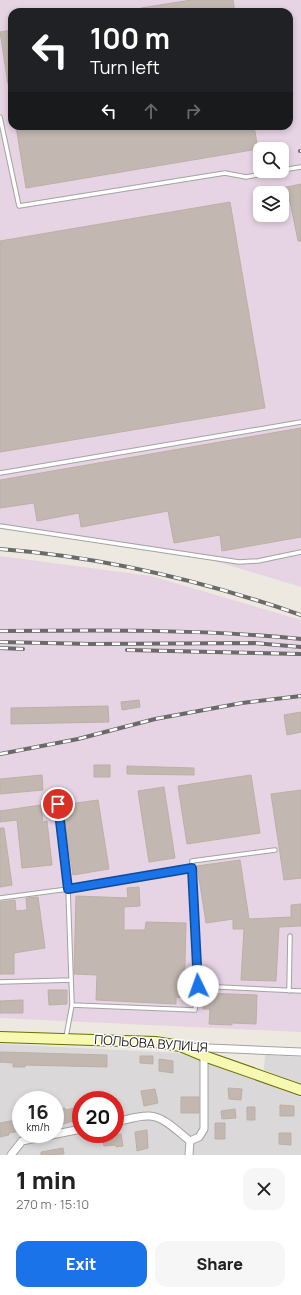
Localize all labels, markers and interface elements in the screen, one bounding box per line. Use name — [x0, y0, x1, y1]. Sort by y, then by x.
text: 100 m — [90, 19, 170, 57]
icon: left — [24, 24, 76, 76]
text: Turn left — [90, 55, 160, 79]
icon: left — [98, 100, 120, 122]
icon: ahead — [140, 100, 162, 122]
icon: right — [182, 100, 204, 122]
map controls — [253, 142, 289, 222]
button: search — [253, 142, 289, 178]
button: layers — [253, 186, 289, 222]
pin — [41, 787, 75, 821]
icon: arrive — [47, 793, 69, 815]
position arrow — [177, 965, 219, 1007]
street label: ПОЛЬОВА ВУЛИЦЯ — [94, 1030, 208, 1056]
speed limit sign: 20 — [72, 1091, 124, 1143]
text: 16 — [27, 1098, 49, 1125]
text: km/h — [26, 1120, 50, 1134]
text: 1 min — [16, 1163, 76, 1196]
button: close — [243, 1168, 285, 1210]
text: 270 m · 15:10 — [16, 1195, 89, 1213]
button: Exit — [16, 1241, 147, 1287]
button: Share — [155, 1241, 285, 1287]

